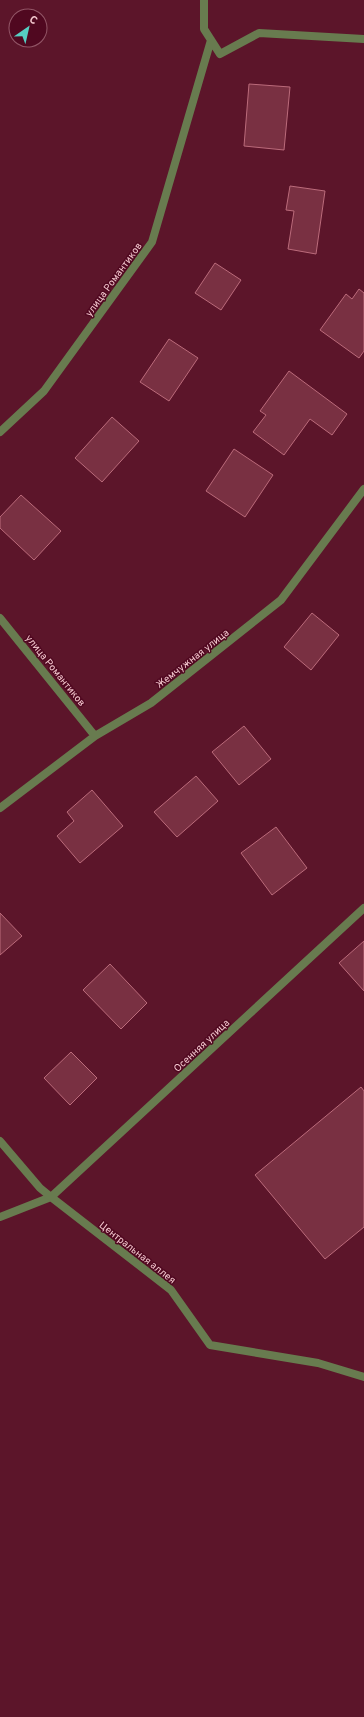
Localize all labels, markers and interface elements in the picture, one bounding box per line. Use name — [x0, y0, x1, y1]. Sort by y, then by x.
north arrow — [8, 8, 48, 48]
text: С — [26, 13, 40, 28]
street label: улица Романтиков — [83, 240, 146, 320]
street label: Жемчужная улица — [154, 627, 232, 692]
street label: улица Романтиков — [22, 632, 88, 709]
street label: Осенняя улица — [171, 1017, 233, 1075]
street label: Центральная аллея — [96, 1219, 178, 1287]

